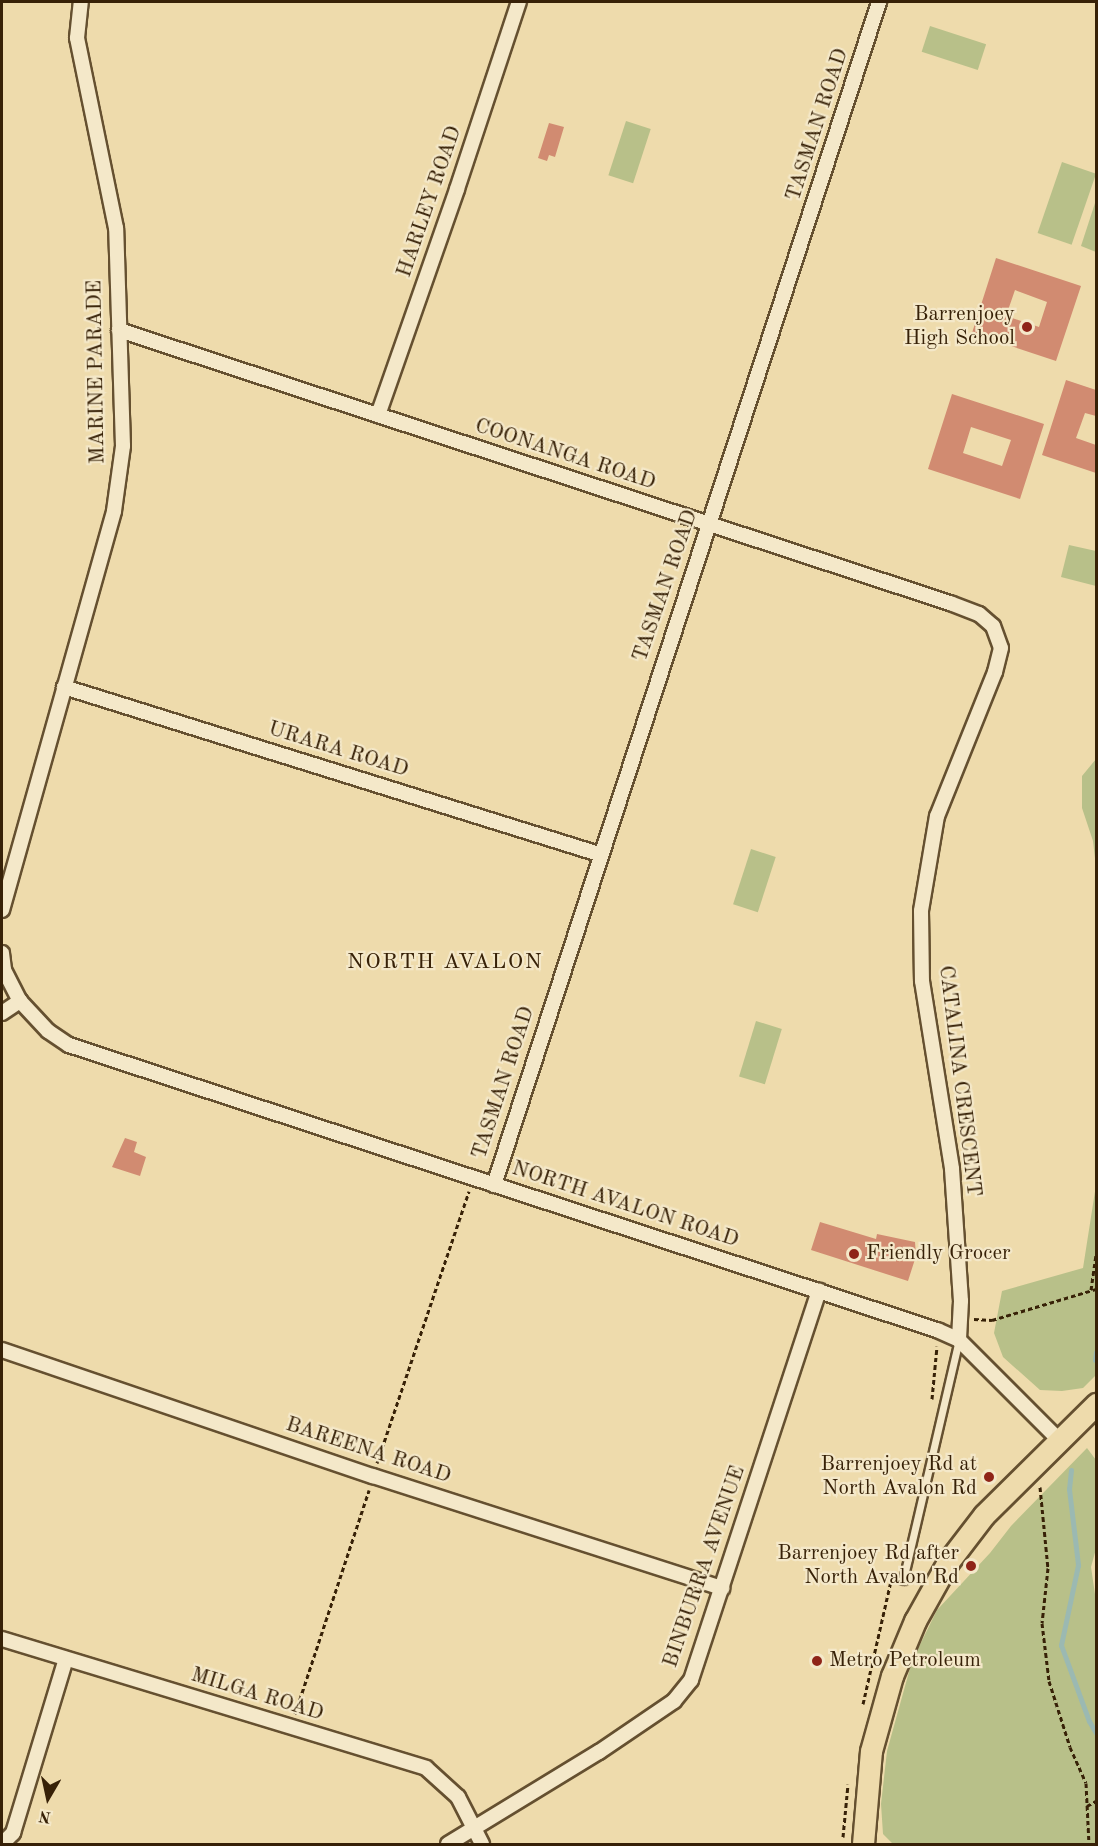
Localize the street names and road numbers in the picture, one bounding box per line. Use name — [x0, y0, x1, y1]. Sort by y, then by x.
street label: TASMAN ROAD — [781, 46, 855, 204]
street label: HARLEY ROAD — [392, 123, 468, 281]
street label: MARINE PARADE — [83, 280, 111, 464]
street label: COONANGA ROAD — [471, 414, 659, 496]
street label: TASMAN ROAD — [628, 507, 704, 665]
street label: URARA ROAD — [265, 717, 411, 783]
street label: CATALINA CRESCENT — [932, 964, 986, 1198]
street label: TASMAN ROAD — [467, 1004, 541, 1162]
street label: NORTH AVALON ROAD — [508, 1156, 742, 1254]
street label: BAREENA ROAD — [282, 1412, 454, 1490]
street label: BINBURRA AVENUE — [659, 1463, 751, 1671]
street label: MILGA ROAD — [188, 1663, 326, 1727]

